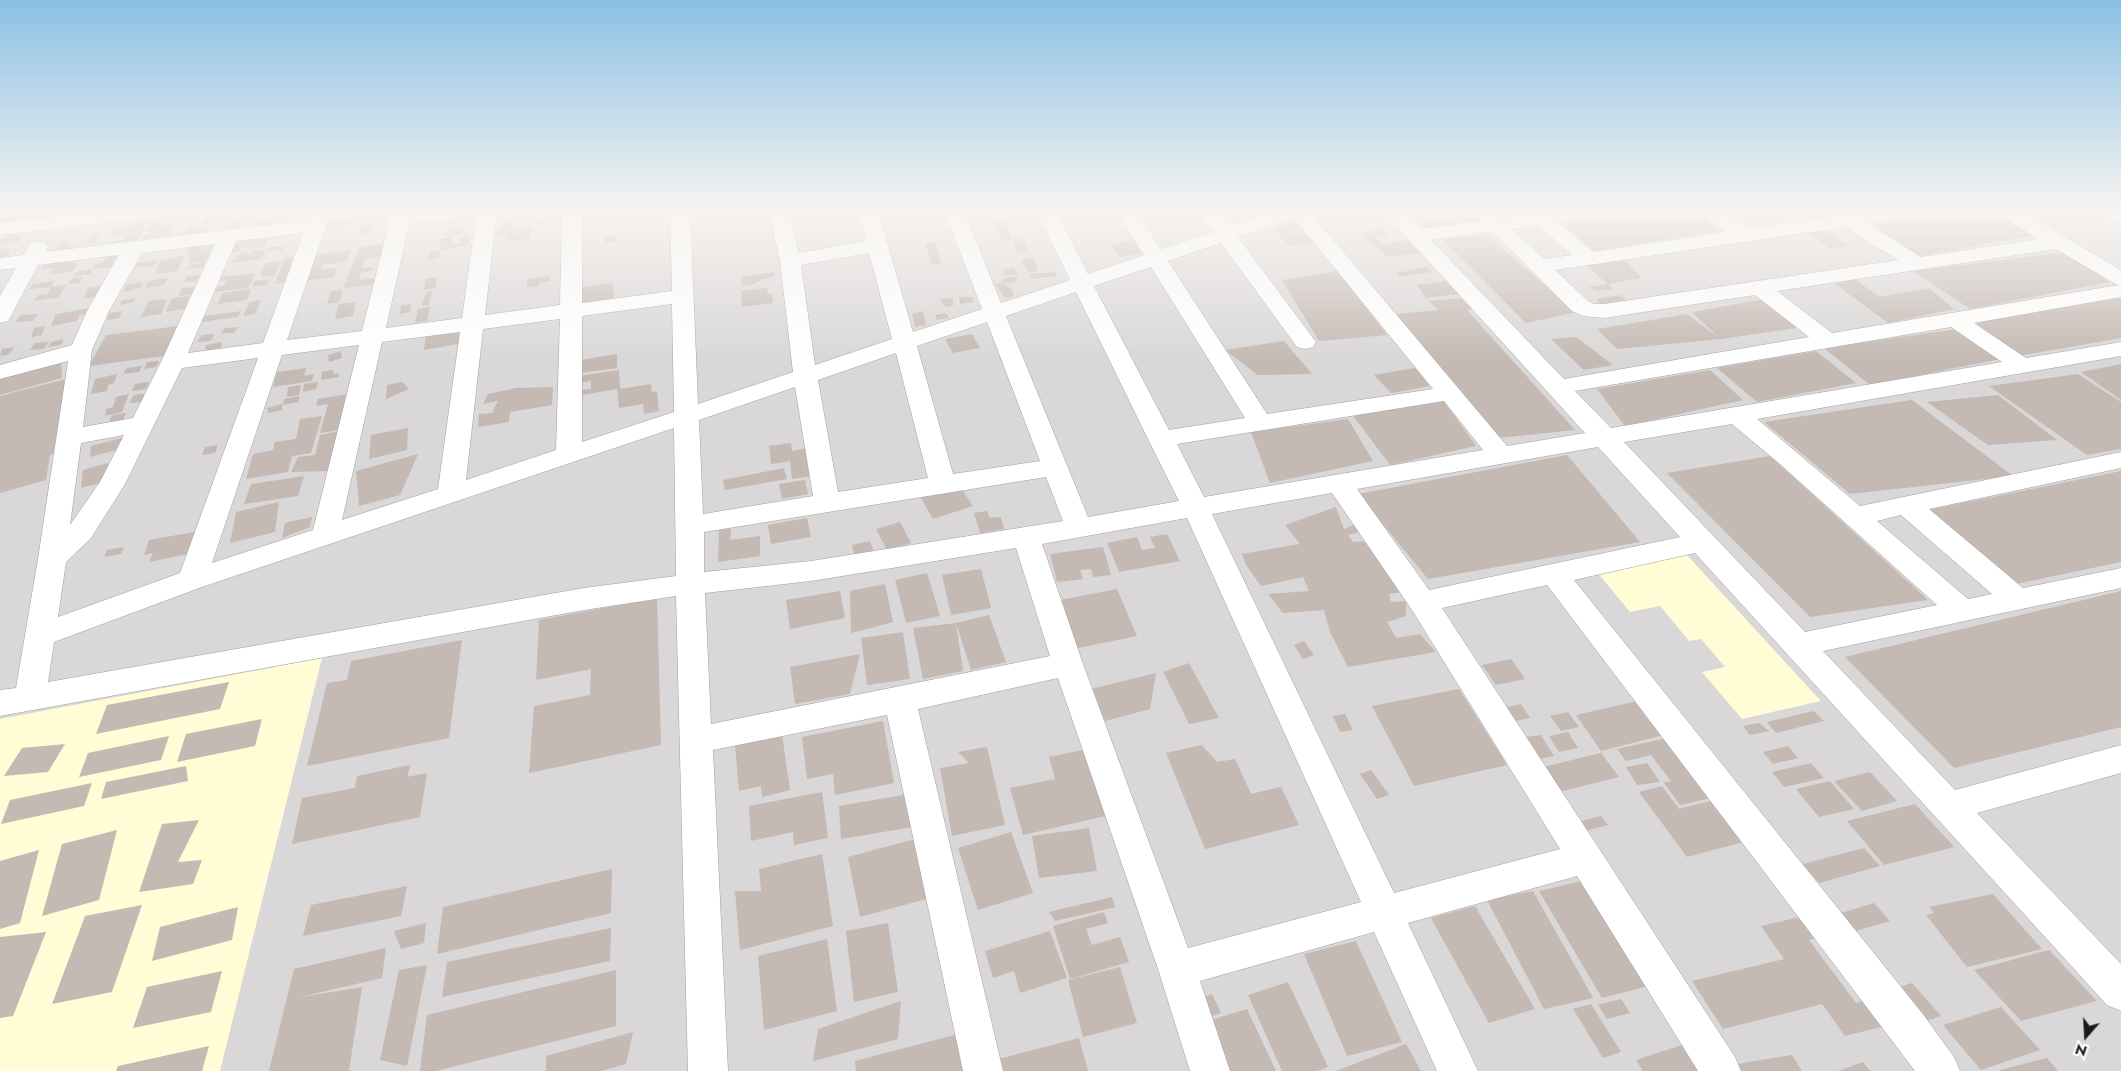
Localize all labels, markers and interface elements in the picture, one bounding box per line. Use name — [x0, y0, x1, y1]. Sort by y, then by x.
north arrow — [2061, 1011, 2111, 1061]
text: N — [2073, 1039, 2090, 1061]

